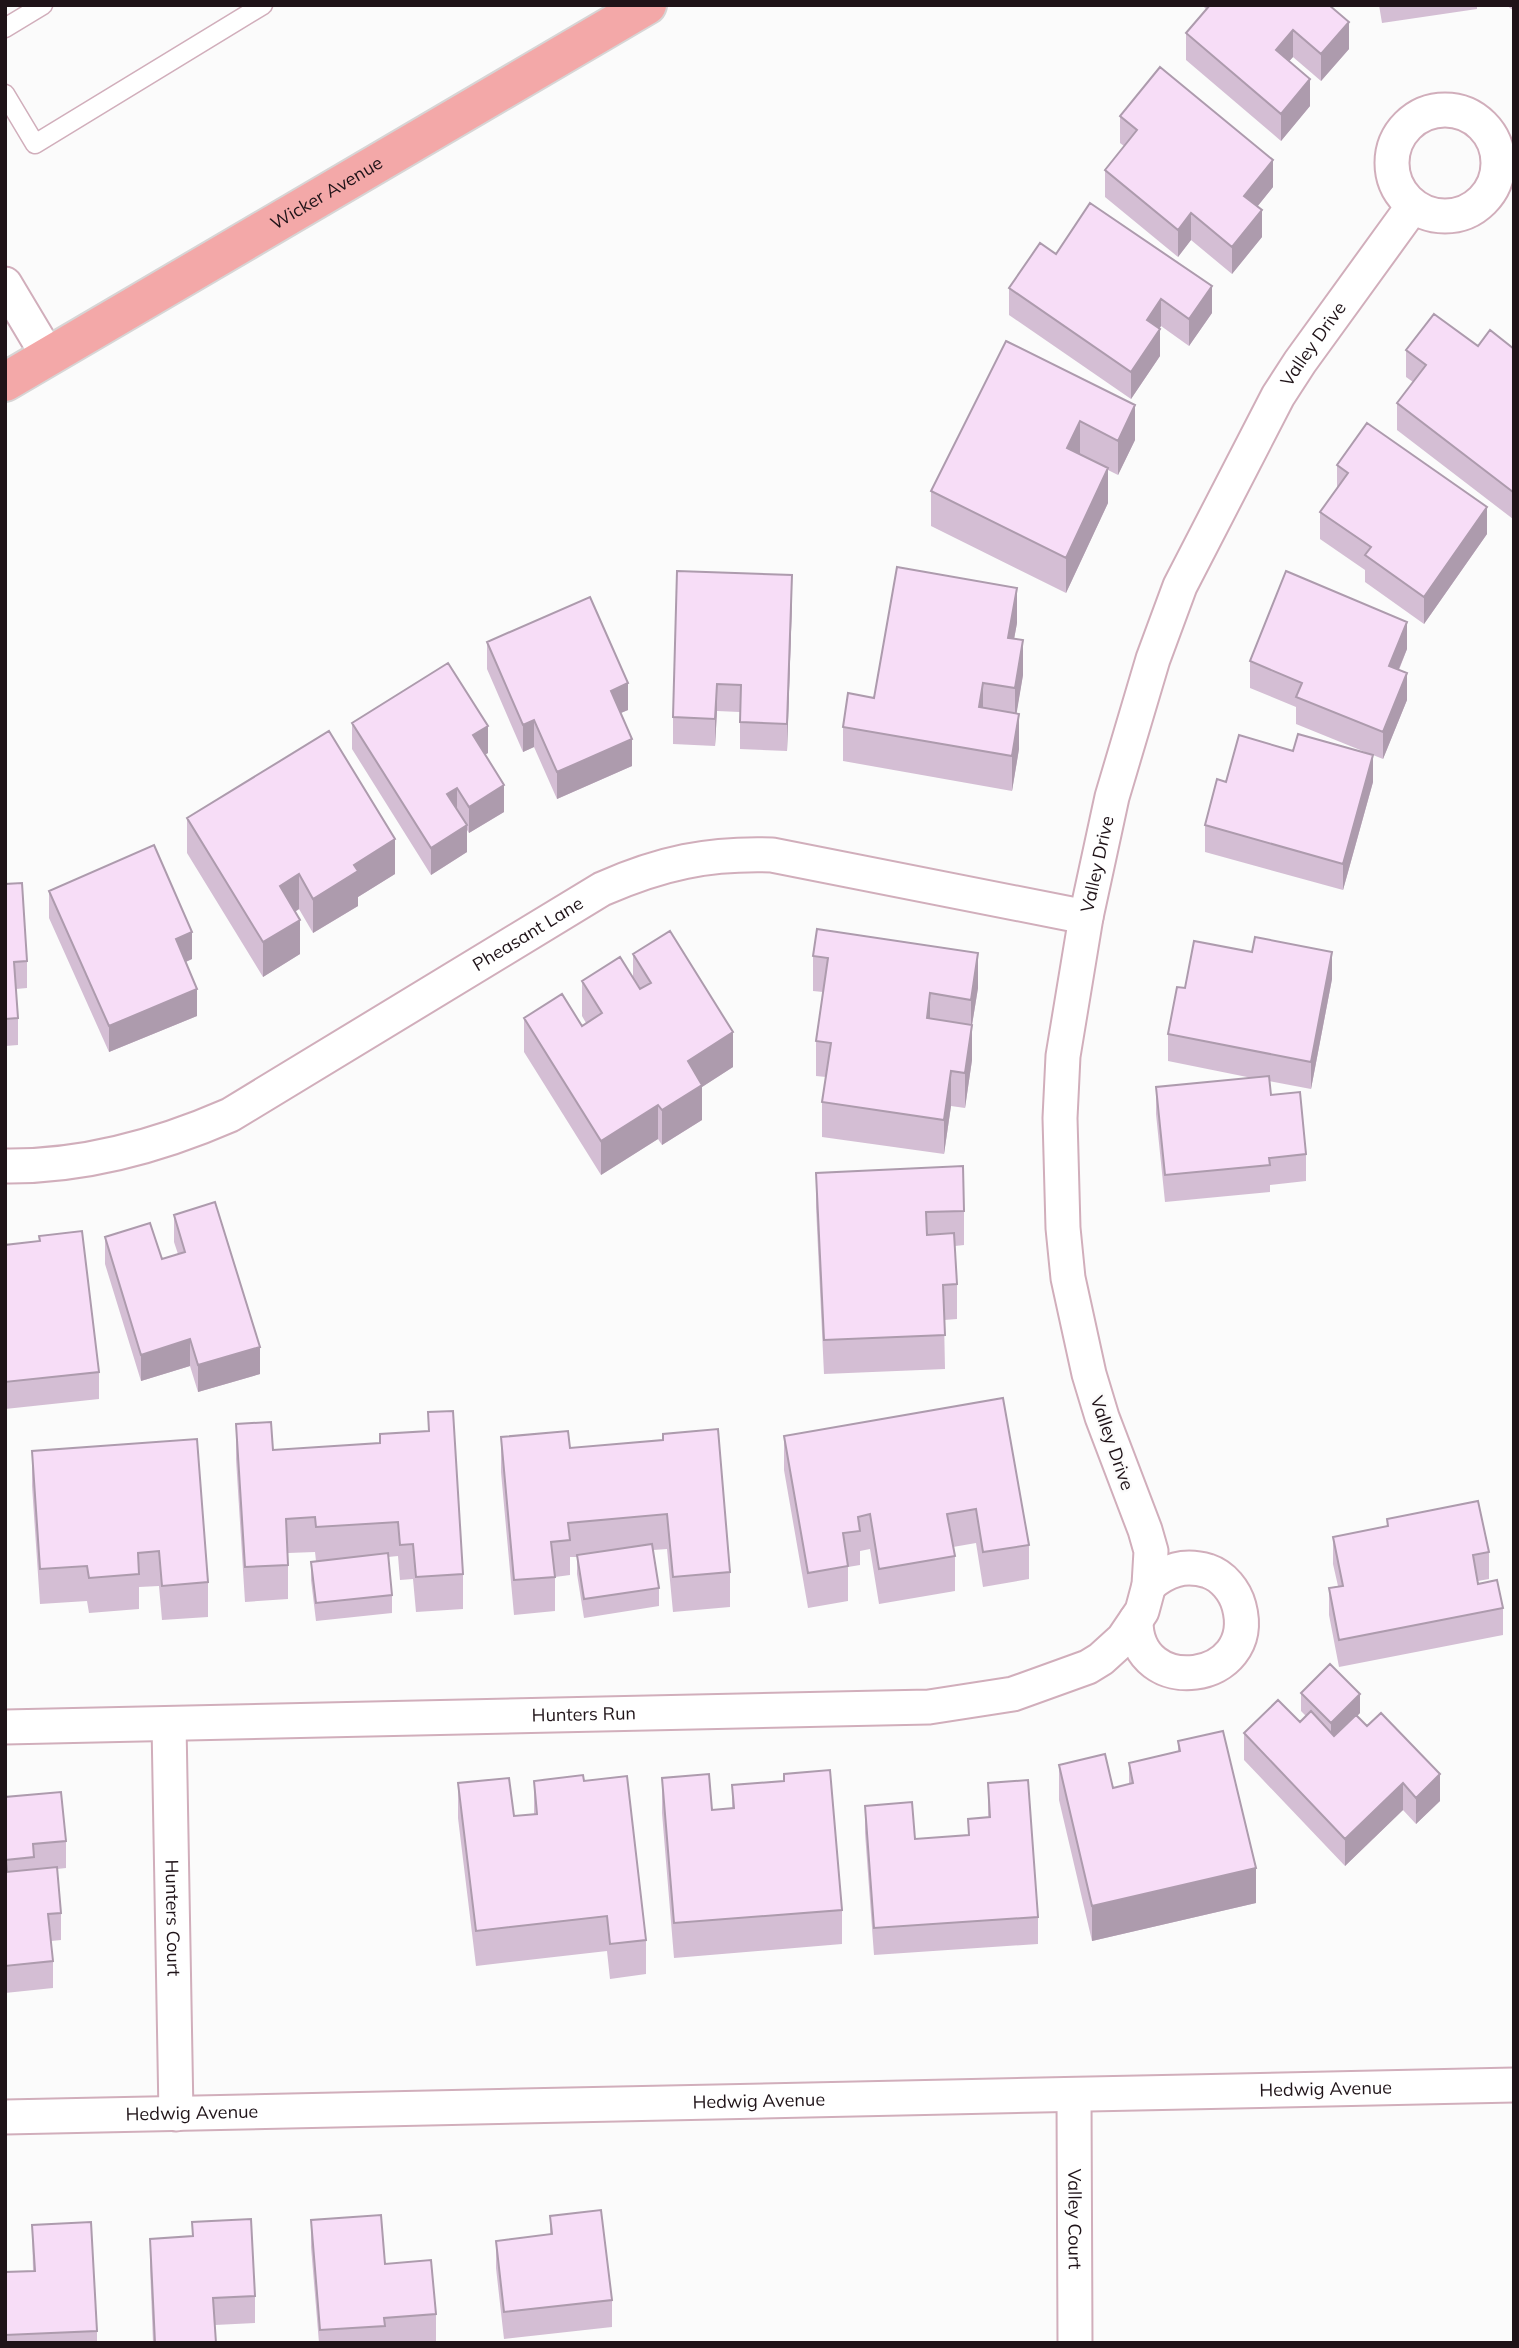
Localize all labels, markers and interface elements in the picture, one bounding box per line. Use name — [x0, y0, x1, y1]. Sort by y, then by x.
street label: Wicker Avenue — [266, 151, 387, 235]
street label: Valley Drive — [1275, 297, 1351, 391]
street label: Valley Drive — [1075, 814, 1119, 915]
street label: Pheasant Lane — [468, 891, 587, 976]
street label: Valley Drive — [1086, 1393, 1139, 1493]
street label: Hunters Run — [531, 1701, 636, 1727]
street label: Hunters Court — [160, 1859, 186, 1976]
street label: Hedwig Avenue — [1259, 2076, 1392, 2101]
street label: Hedwig Avenue — [692, 2088, 825, 2113]
street label: Hedwig Avenue — [125, 2100, 259, 2125]
street label: Valley Court — [1063, 2169, 1087, 2269]

